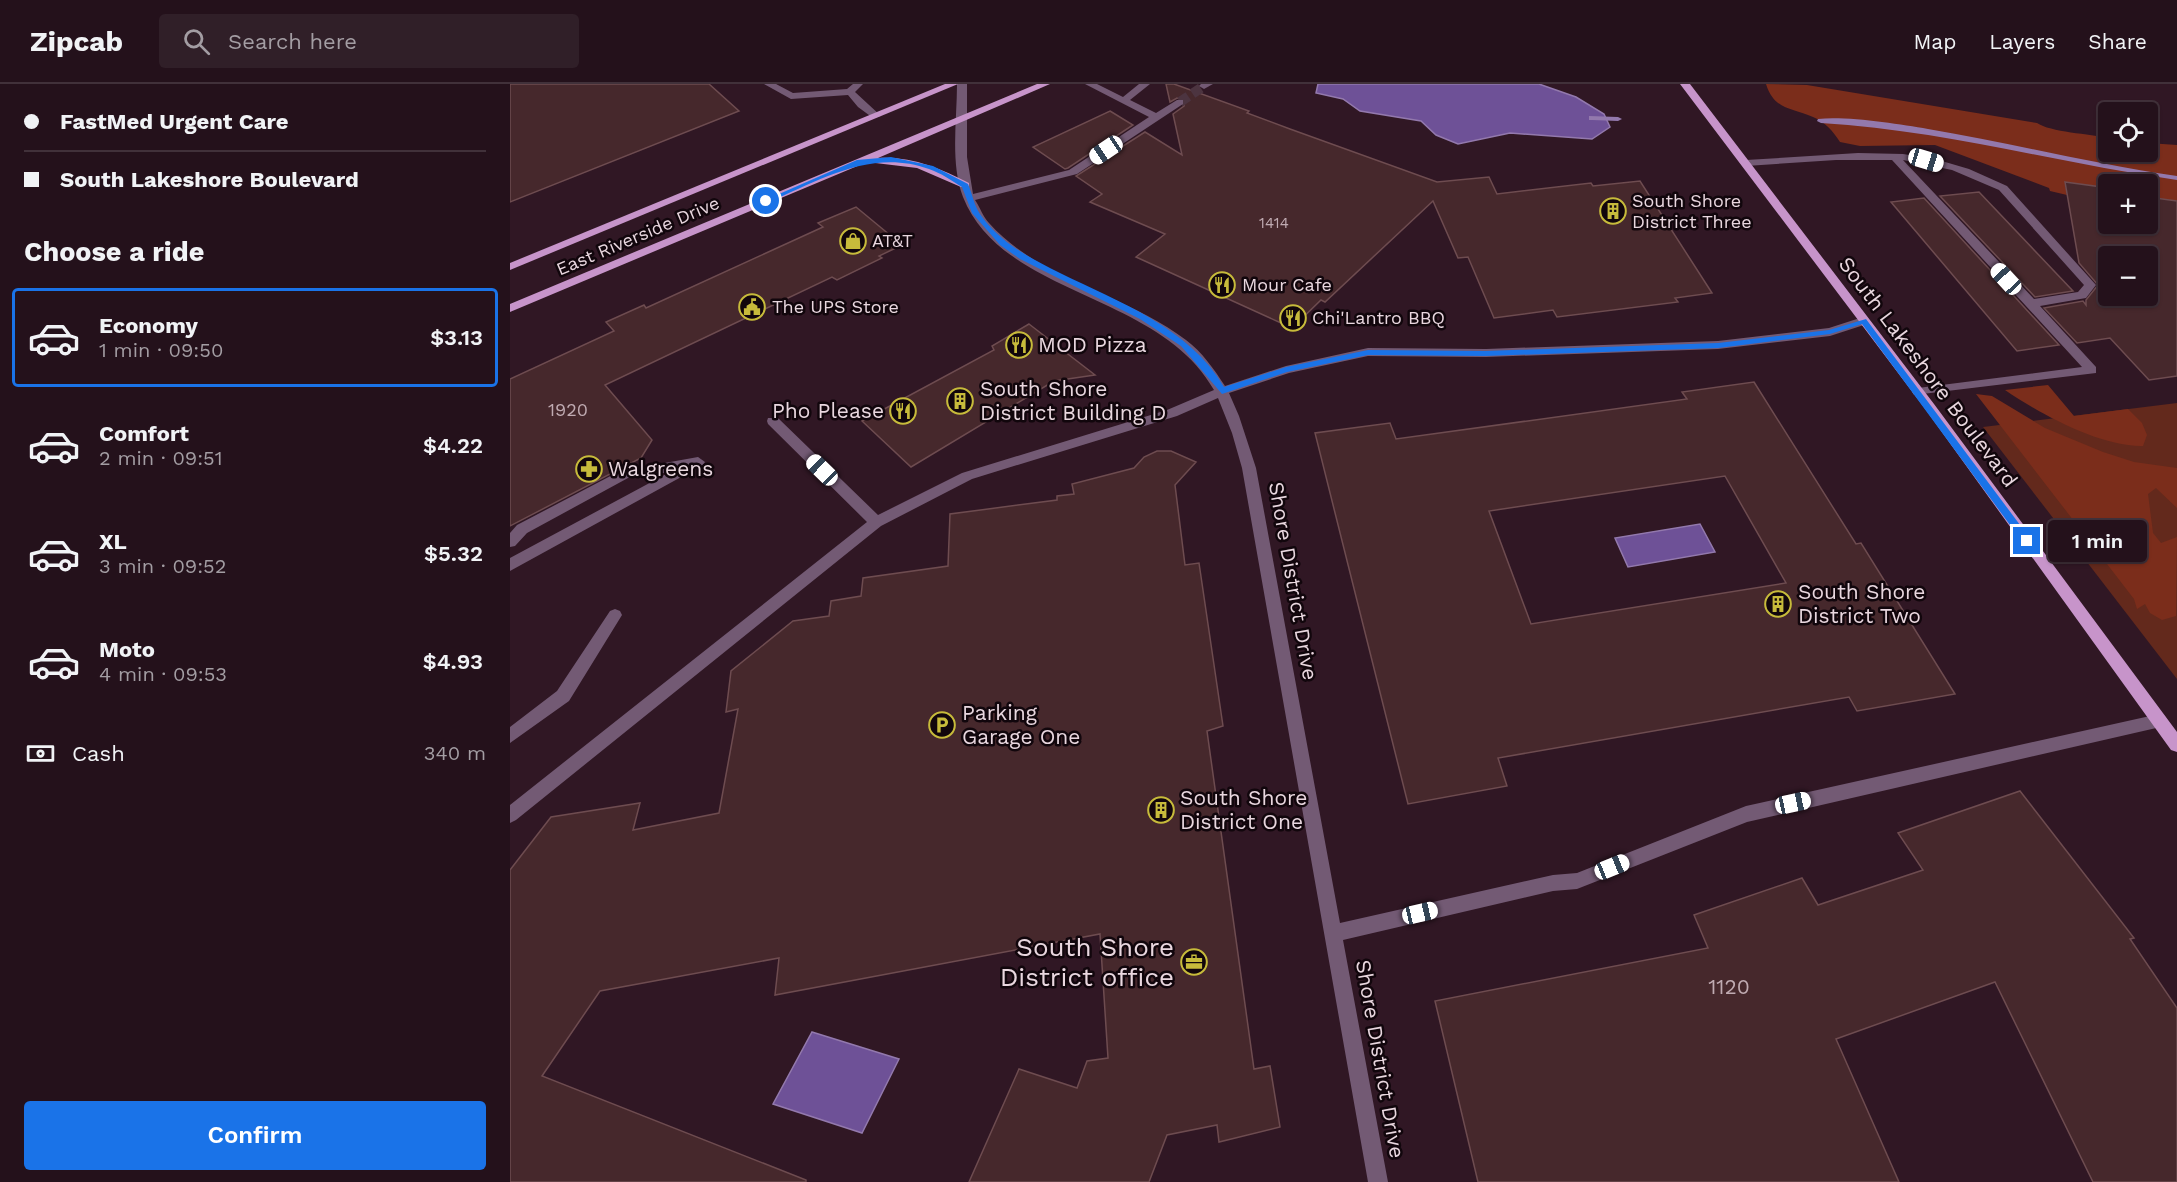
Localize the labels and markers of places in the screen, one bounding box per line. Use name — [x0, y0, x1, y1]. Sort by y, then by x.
place label: South Shore District Three — [1632, 190, 1752, 232]
building icon: South Shore District Three — [1598, 196, 1628, 226]
shop icon: AT&T — [838, 226, 868, 256]
place label: AT&T — [872, 230, 913, 251]
restaurant icon: Mour Cafe — [1207, 270, 1237, 300]
place label: Mour Cafe — [1242, 274, 1332, 295]
public building icon: The UPS Store — [737, 292, 767, 322]
place label: The UPS Store — [772, 296, 899, 317]
restaurant icon: Chi'Lantro BBQ — [1278, 303, 1308, 333]
place label: Chi'Lantro BBQ — [1312, 307, 1445, 328]
restaurant icon: MOD Pizza — [1004, 330, 1034, 360]
place label: MOD Pizza — [1038, 332, 1147, 357]
place label: South Shore District Building D — [980, 376, 1166, 425]
building icon: South Shore District Building D — [945, 386, 975, 416]
restaurant icon: Pho Please — [888, 396, 918, 426]
place label: Pho Please — [772, 398, 884, 423]
pharmacy icon: Walgreens — [574, 454, 604, 484]
place label: Walgreens — [608, 456, 713, 481]
place label: South Shore District Two — [1798, 579, 1925, 628]
building icon: South Shore District Two — [1763, 589, 1793, 619]
place label: Parking Garage One — [962, 700, 1080, 749]
parking icon: Parking Garage One — [927, 710, 957, 740]
place label: South Shore District One — [1180, 785, 1307, 834]
building icon: South Shore District One — [1146, 795, 1176, 825]
place label: South Shore District office — [1000, 932, 1174, 992]
office icon: South Shore District office — [1179, 947, 1209, 977]

